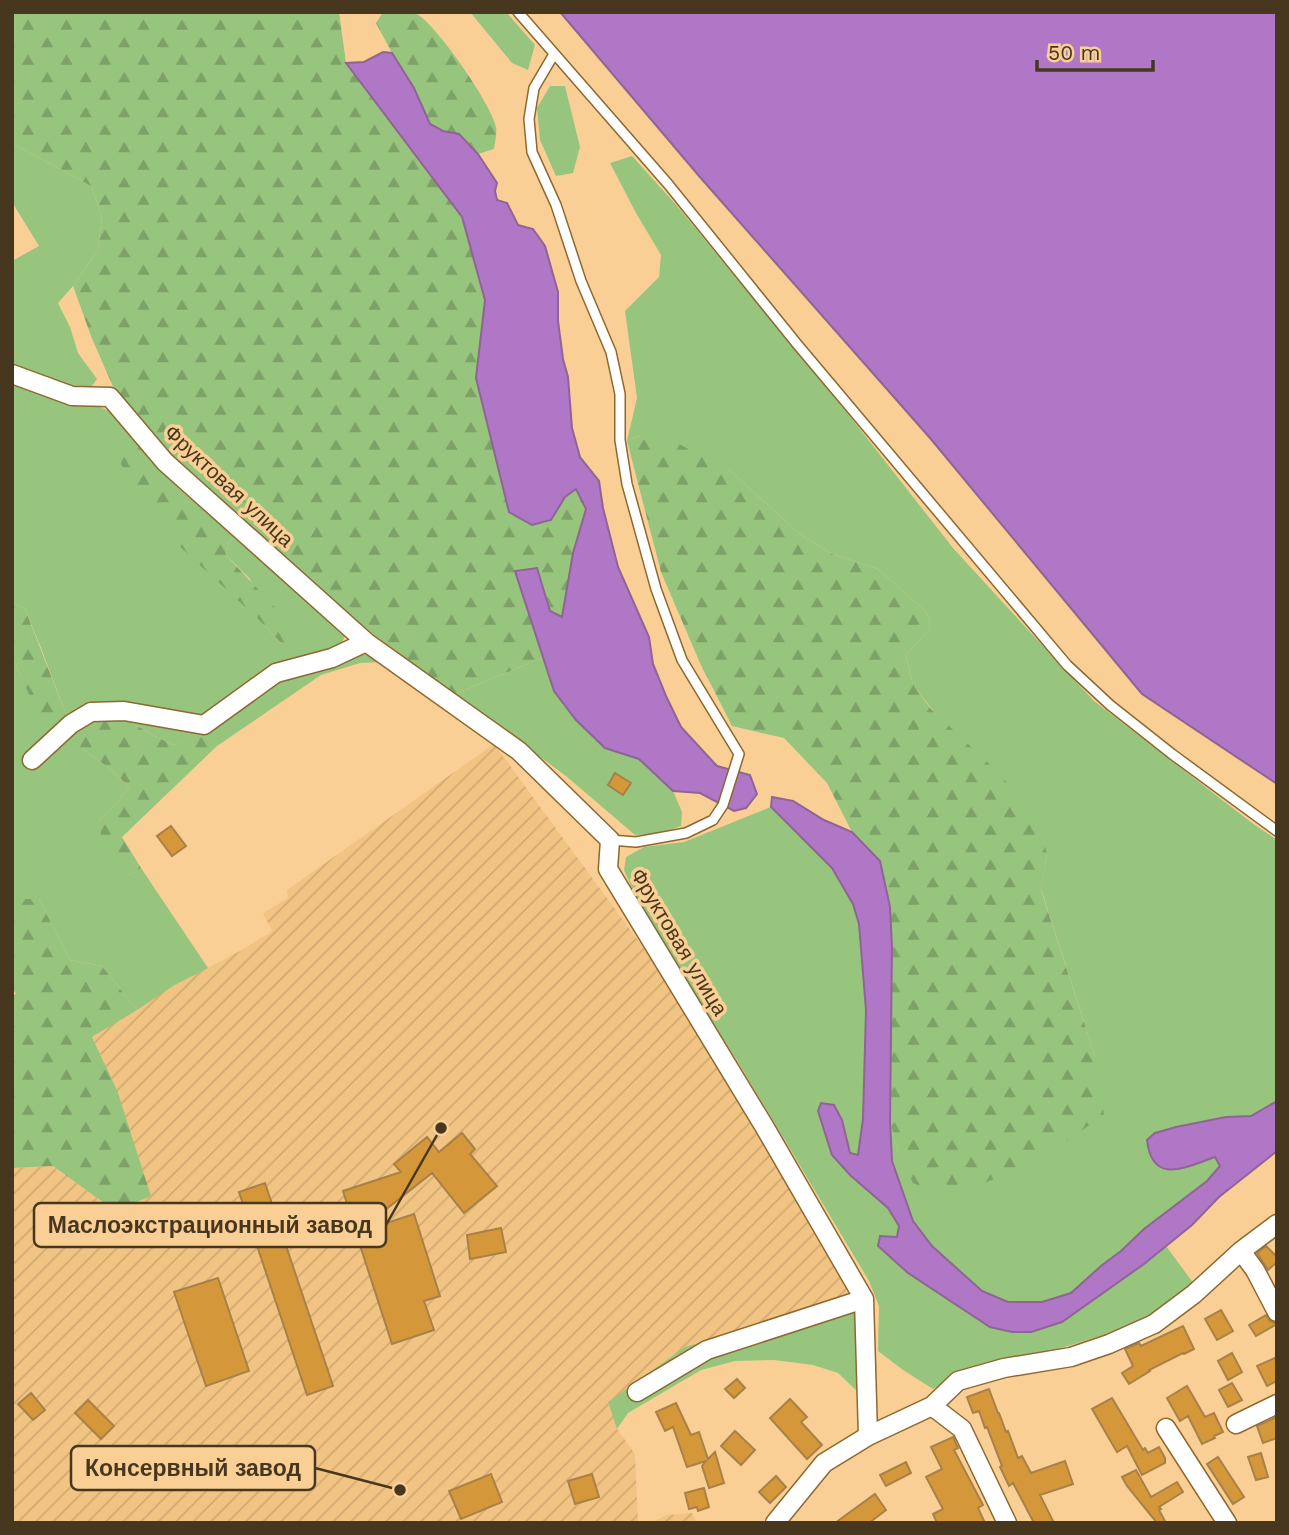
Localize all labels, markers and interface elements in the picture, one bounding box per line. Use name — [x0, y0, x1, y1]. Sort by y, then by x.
scale bar — [1037, 28, 1152, 72]
text: 50 m — [1048, 40, 1100, 65]
street label: Фруктовая улица — [160, 419, 299, 552]
street label: Фруктовая улица — [626, 864, 733, 1020]
callout: Маслоэкстрационный завод — [34, 1203, 386, 1247]
text: Маслоэкстрационный завод — [48, 1212, 373, 1239]
callout: Консервный завод — [71, 1446, 315, 1490]
text: Консервный завод — [85, 1455, 301, 1482]

